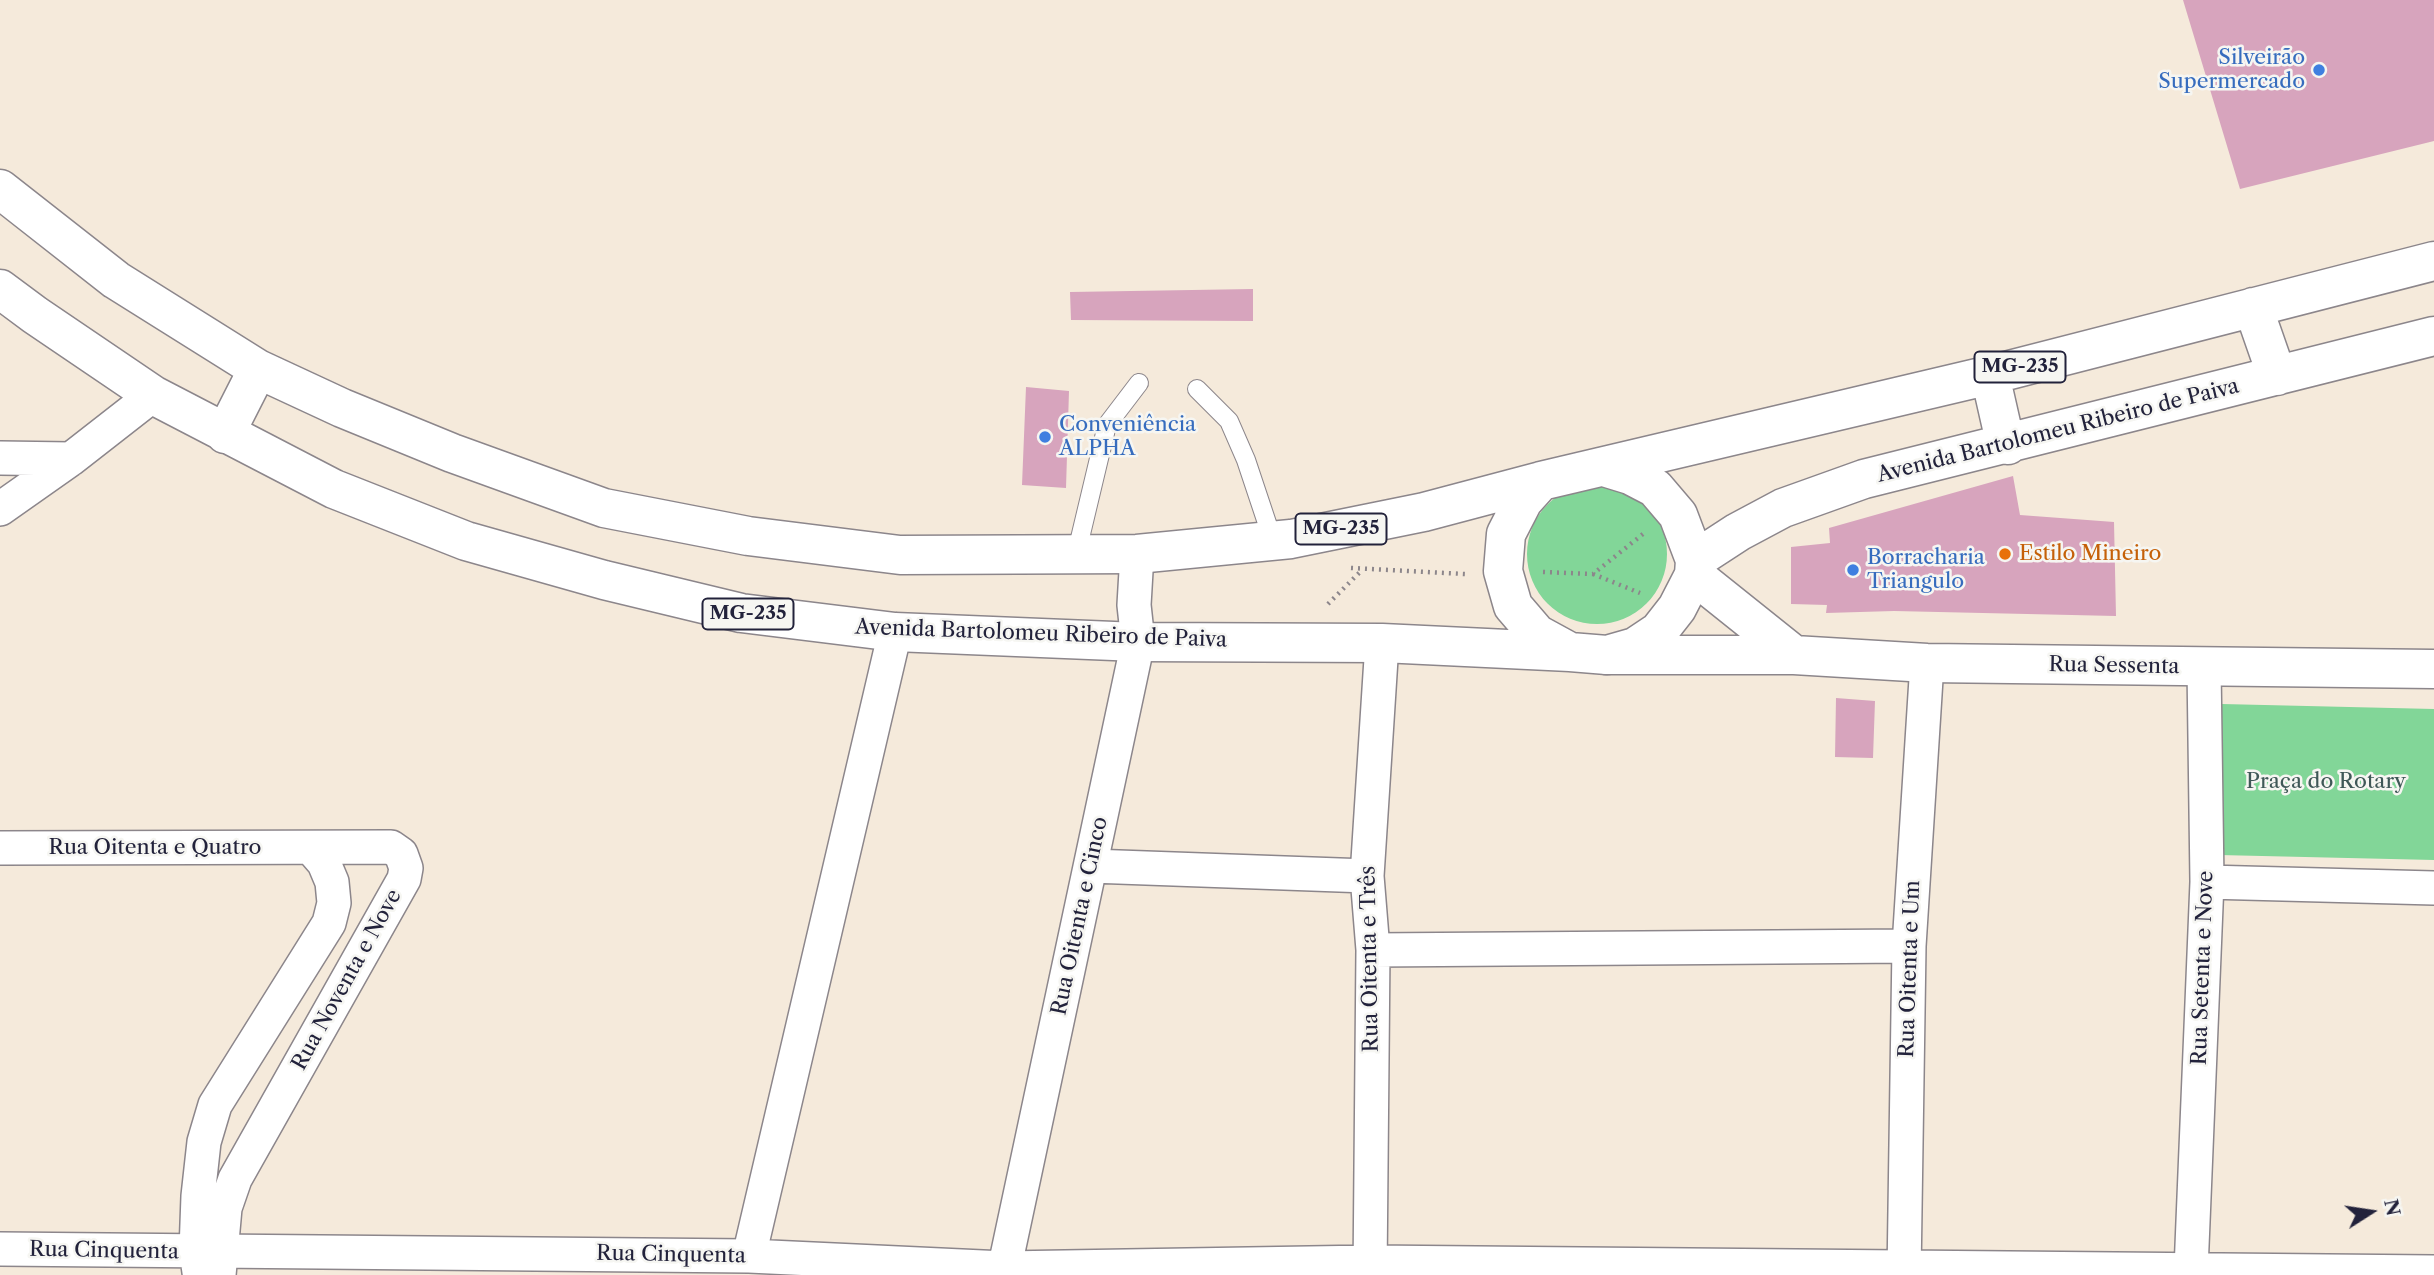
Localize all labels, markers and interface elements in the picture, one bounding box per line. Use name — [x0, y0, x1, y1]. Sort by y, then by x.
place label: Silveirão Supermercado — [2158, 45, 2305, 95]
marker: Silveirão Supermercado — [2311, 62, 2327, 78]
road number: MG-235 — [1974, 352, 2066, 382]
street label: Avenida Bartolomeu Ribeiro de Paiva — [1874, 374, 2242, 488]
place label: Conveniência ALPHA — [1059, 412, 1196, 462]
marker: Conveniência ALPHA — [1037, 429, 1053, 445]
road number: MG-235 — [1296, 514, 1386, 544]
place label: Estilo Mineiro — [2019, 541, 2161, 567]
place label: Borracharia Triangulo — [1867, 545, 1985, 595]
marker: Estilo Mineiro — [1997, 546, 2013, 562]
marker: Borracharia Triangulo — [1845, 562, 1861, 578]
road number: MG-235 — [702, 598, 794, 629]
street label: Avenida Bartolomeu Ribeiro de Paiva — [855, 615, 1227, 653]
street label: Rua Sessenta — [2048, 652, 2180, 680]
park label: Praça do Rotary — [2246, 769, 2406, 795]
street label: Rua Oitenta e Cinco — [1047, 814, 1113, 1018]
street label: Rua Oitenta e Quatro — [49, 835, 261, 861]
street label: Rua Oitenta e Três — [1356, 866, 1384, 1052]
street label: Rua Setenta e Nove — [2187, 870, 2219, 1066]
street label: Rua Oitenta e Um — [1894, 880, 1926, 1058]
street label: Rua Noventa e Nove — [287, 885, 407, 1075]
north arrow — [2336, 1177, 2406, 1247]
text: N — [2379, 1197, 2405, 1218]
street label: Rua Cinquenta — [29, 1237, 179, 1265]
street label: Rua Cinquenta — [596, 1241, 746, 1269]

